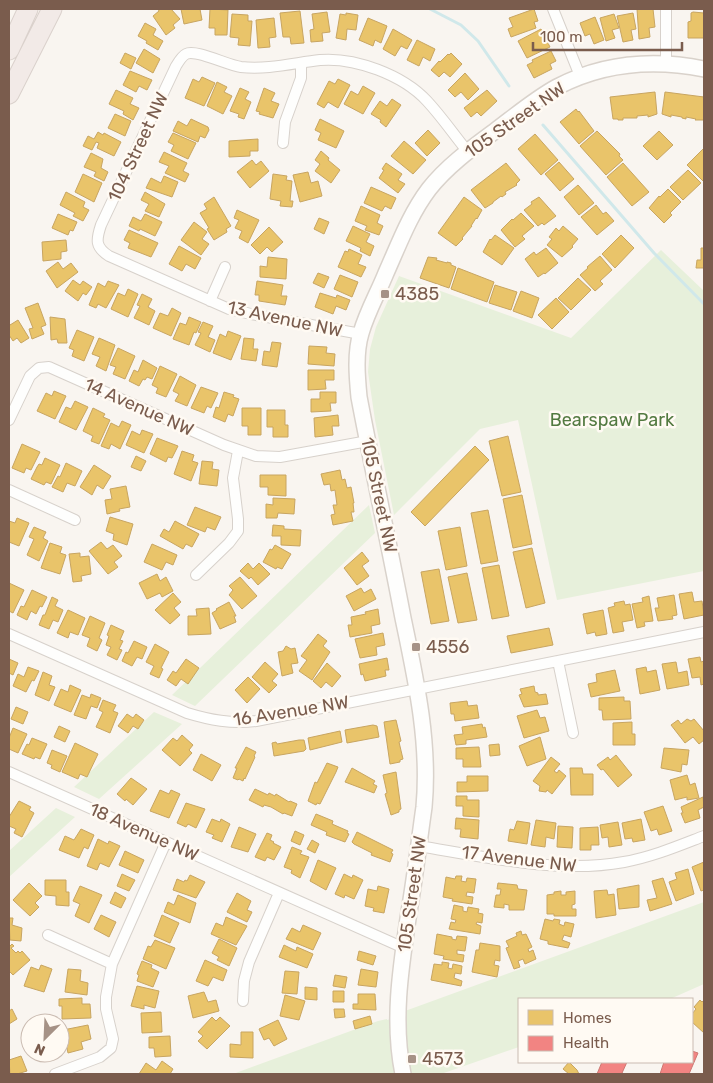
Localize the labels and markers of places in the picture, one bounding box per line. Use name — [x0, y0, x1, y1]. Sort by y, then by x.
place label: 4385 — [395, 283, 439, 305]
marker: 4385 — [379, 288, 391, 300]
place label: 4556 — [426, 636, 470, 658]
marker: 4556 — [410, 641, 422, 653]
place label: 4573 — [422, 1048, 464, 1070]
marker: 4573 — [406, 1053, 418, 1065]

